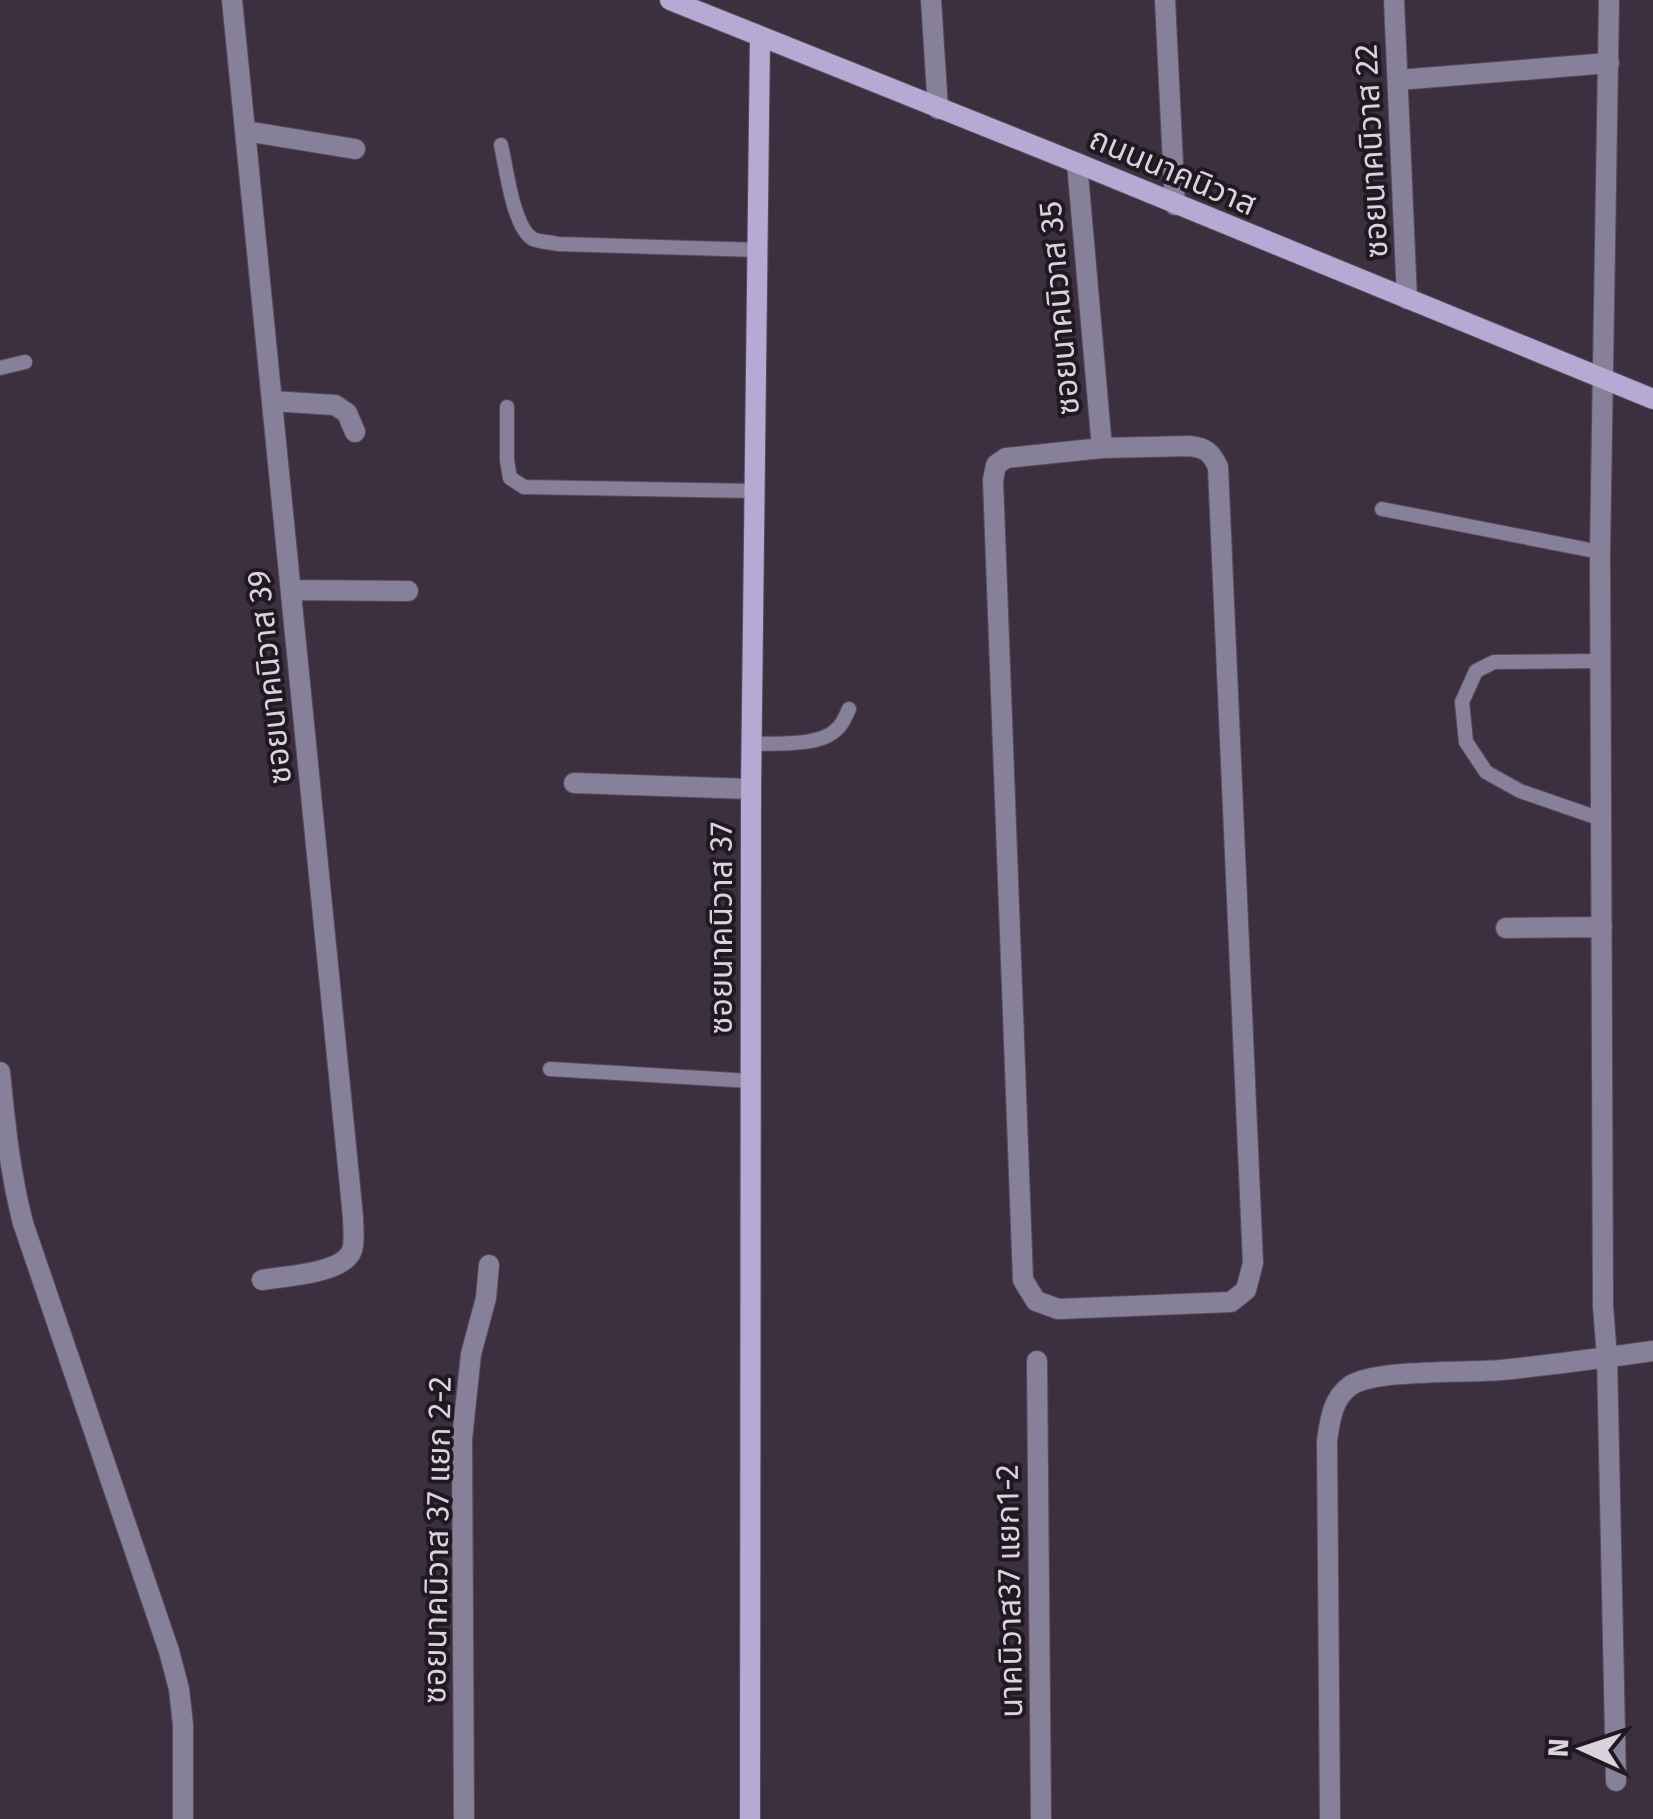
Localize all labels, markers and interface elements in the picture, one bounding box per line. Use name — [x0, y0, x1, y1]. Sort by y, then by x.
street label: ซอยนาคนิวาส 22 — [1346, 43, 1396, 259]
street label: ถนนนาคนิวาส — [1084, 119, 1262, 223]
street label: ซอยนาคนิวาส 35 — [1031, 199, 1087, 417]
street label: ซอยนาคนิวาส 39 — [239, 568, 299, 786]
street label: ซอยนาคนิวาส 37 — [702, 822, 740, 1034]
street label: ซอยนาคนิวาส 37 แยก 2-2 — [415, 1376, 459, 1704]
street label: นาคนิวาส37 แยก1-2 — [988, 1464, 1030, 1718]
north arrow — [1533, 1699, 1633, 1799]
text: N — [1542, 1738, 1575, 1758]

